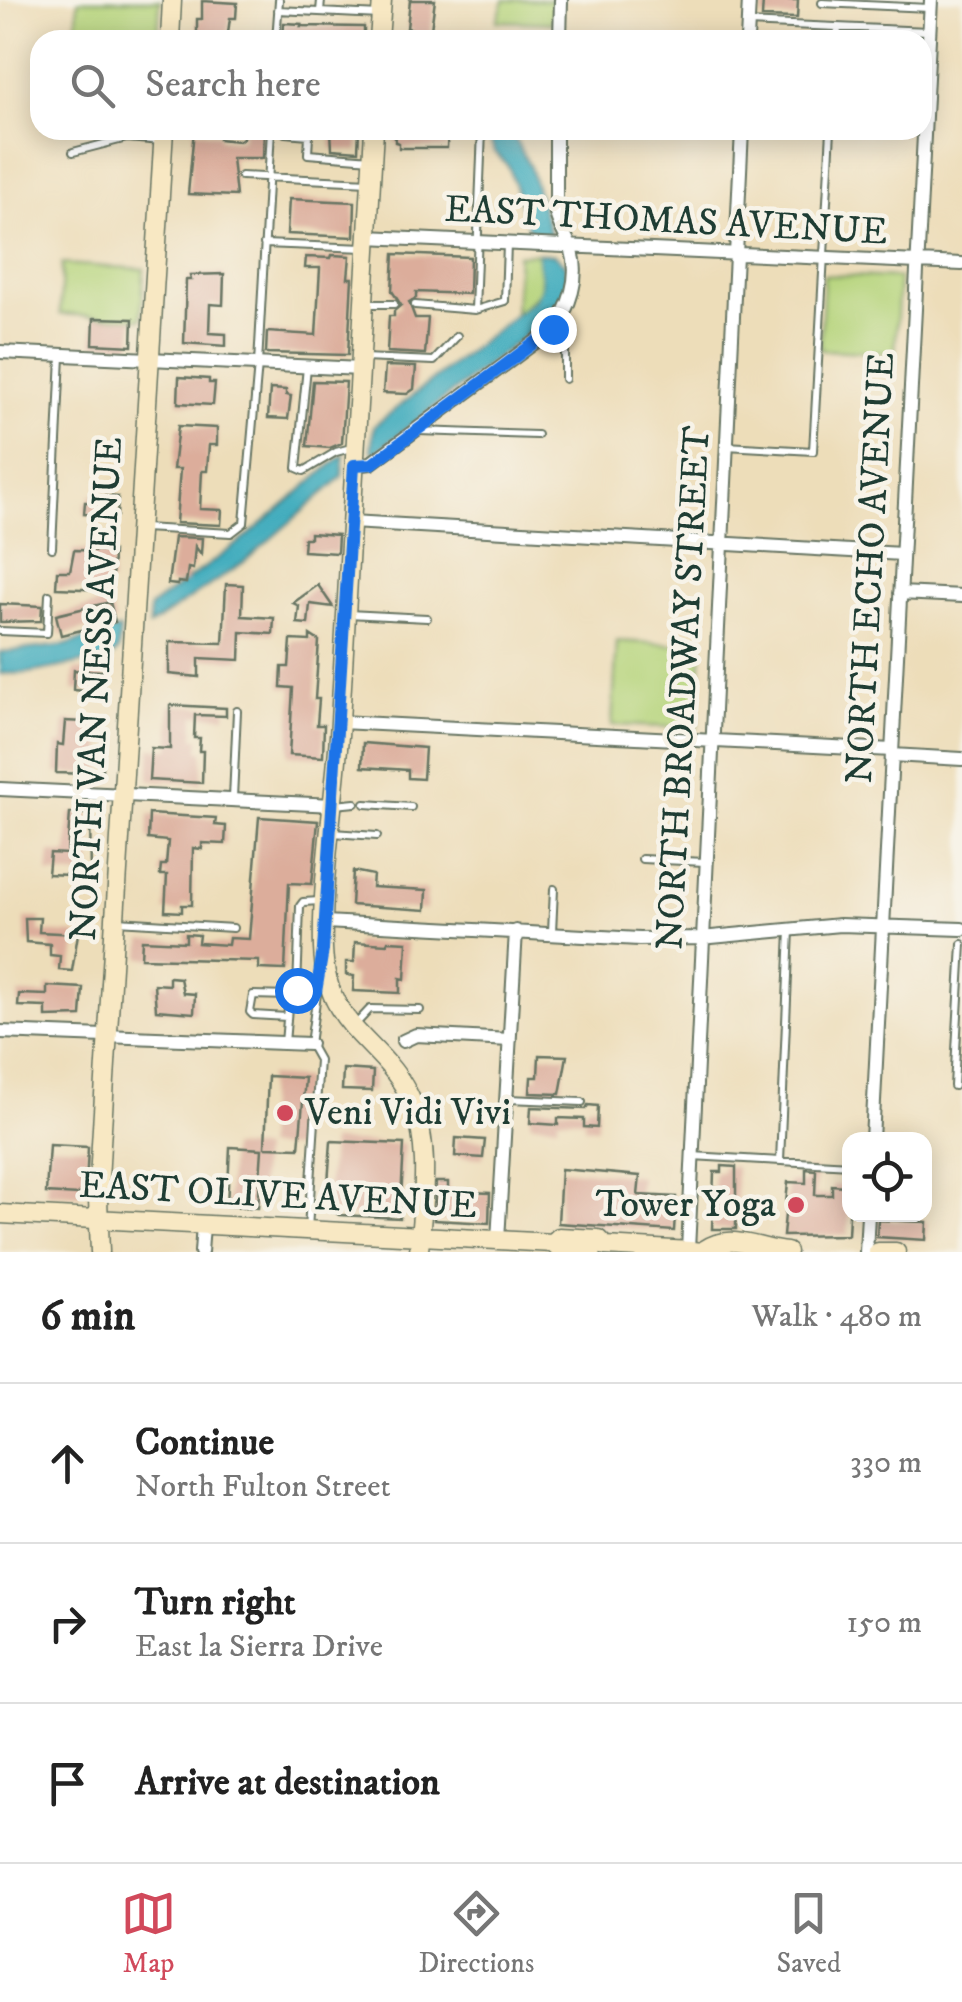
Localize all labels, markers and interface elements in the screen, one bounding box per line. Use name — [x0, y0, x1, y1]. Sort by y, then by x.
search box — [30, 30, 932, 140]
icon: search — [65, 58, 120, 113]
text: Search here — [145, 61, 321, 109]
street label: EAST THOMAS AVENUE — [443, 185, 889, 257]
route end — [531, 307, 577, 353]
street label: NORTH ECHO AVENUE — [836, 351, 906, 785]
street label: NORTH BROADWAY STREET — [646, 424, 722, 951]
street label: NORTH VAN NESS AVENUE — [60, 435, 134, 943]
route start — [275, 968, 321, 1014]
place label: Veni Vidi Vivi — [304, 1089, 511, 1137]
marker: Veni Vidi Vivi — [274, 1102, 296, 1124]
map controls — [842, 1132, 932, 1222]
button: locate — [842, 1132, 932, 1222]
street label: EAST OLIVE AVENUE — [78, 1162, 478, 1230]
place label: Tower Yoga — [596, 1181, 776, 1229]
marker: Tower Yoga — [785, 1194, 807, 1216]
text: 6 min — [40, 1291, 135, 1343]
text: Walk · 480 m — [752, 1297, 922, 1337]
text: Continue — [135, 1419, 274, 1467]
icon: ahead — [40, 1436, 95, 1491]
text: 330 m — [850, 1443, 922, 1483]
text: North Fulton Street — [135, 1467, 391, 1507]
text: Turn right — [135, 1579, 296, 1627]
icon: right — [40, 1596, 95, 1651]
text: 150 m — [846, 1603, 922, 1643]
text: East la Sierra Drive — [135, 1627, 383, 1667]
icon: arrive — [40, 1756, 95, 1811]
text: Arrive at destination — [135, 1759, 440, 1807]
tab: Map — [121, 1886, 176, 1981]
tab: Directions — [418, 1886, 534, 1981]
tab: Saved — [777, 1886, 841, 1981]

